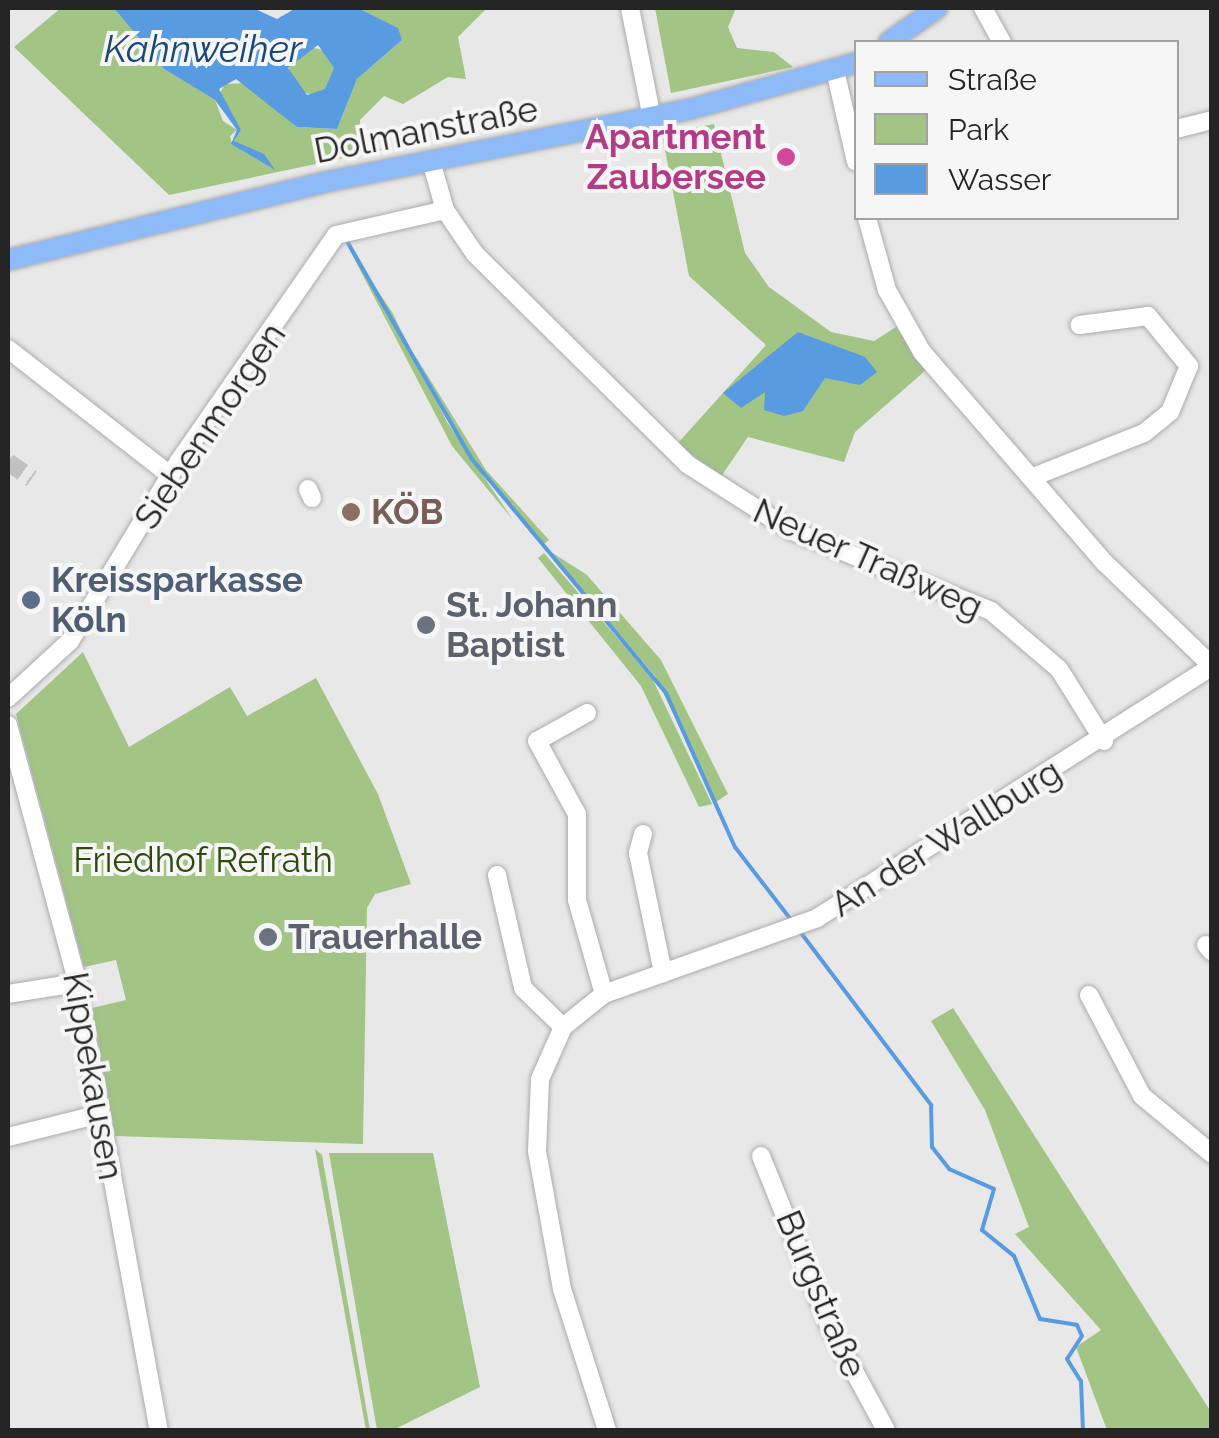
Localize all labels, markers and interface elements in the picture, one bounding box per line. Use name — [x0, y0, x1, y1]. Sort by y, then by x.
water label: Kahnweiher — [104, 26, 302, 72]
legend — [854, 40, 1179, 220]
text: Straße — [948, 62, 1037, 97]
street label: Dolmanstraße — [311, 88, 541, 172]
text: Park — [948, 112, 1009, 147]
place label: Apartment Zaubersee — [585, 116, 766, 198]
marker: Apartment Zaubersee — [775, 146, 797, 168]
text: Wasser — [948, 162, 1051, 197]
street label: Siebenmorgen — [126, 315, 294, 537]
street label: Neuer Traßweg — [746, 489, 990, 629]
place label: KÖB — [371, 491, 443, 533]
marker: KÖB — [340, 501, 362, 523]
place label: Kreissparkasse Köln — [51, 559, 303, 641]
place label: St. Johann Baptist — [446, 584, 618, 666]
marker: Kreissparkasse Köln — [20, 589, 42, 611]
marker: St. Johann Baptist — [415, 614, 437, 636]
street label: An der Wallburg — [822, 750, 1070, 926]
park label: Friedhof Refrath — [73, 839, 333, 881]
place label: Trauerhalle — [288, 916, 482, 958]
marker: Trauerhalle — [257, 926, 279, 948]
street label: Kippekausen — [54, 969, 132, 1183]
street label: Burgstraße — [767, 1204, 875, 1384]

